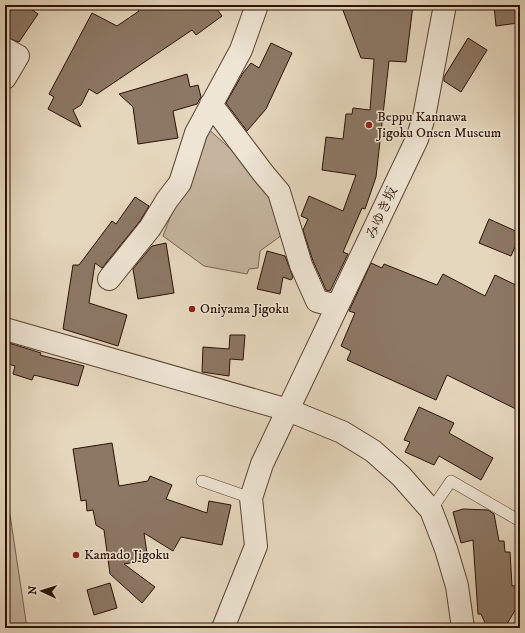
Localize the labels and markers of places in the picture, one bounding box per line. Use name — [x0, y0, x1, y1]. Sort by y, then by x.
place label: Beppu Kannawa Jigoku Onsen Museum — [375, 108, 502, 142]
marker: Beppu Kannawa Jigoku Onsen Museum — [364, 120, 374, 130]
place label: Oniyama Jigoku — [200, 300, 289, 318]
marker: Oniyama Jigoku — [187, 304, 197, 314]
place label: Kamado Jigoku — [84, 546, 169, 564]
marker: Kamado Jigoku — [71, 550, 81, 560]

